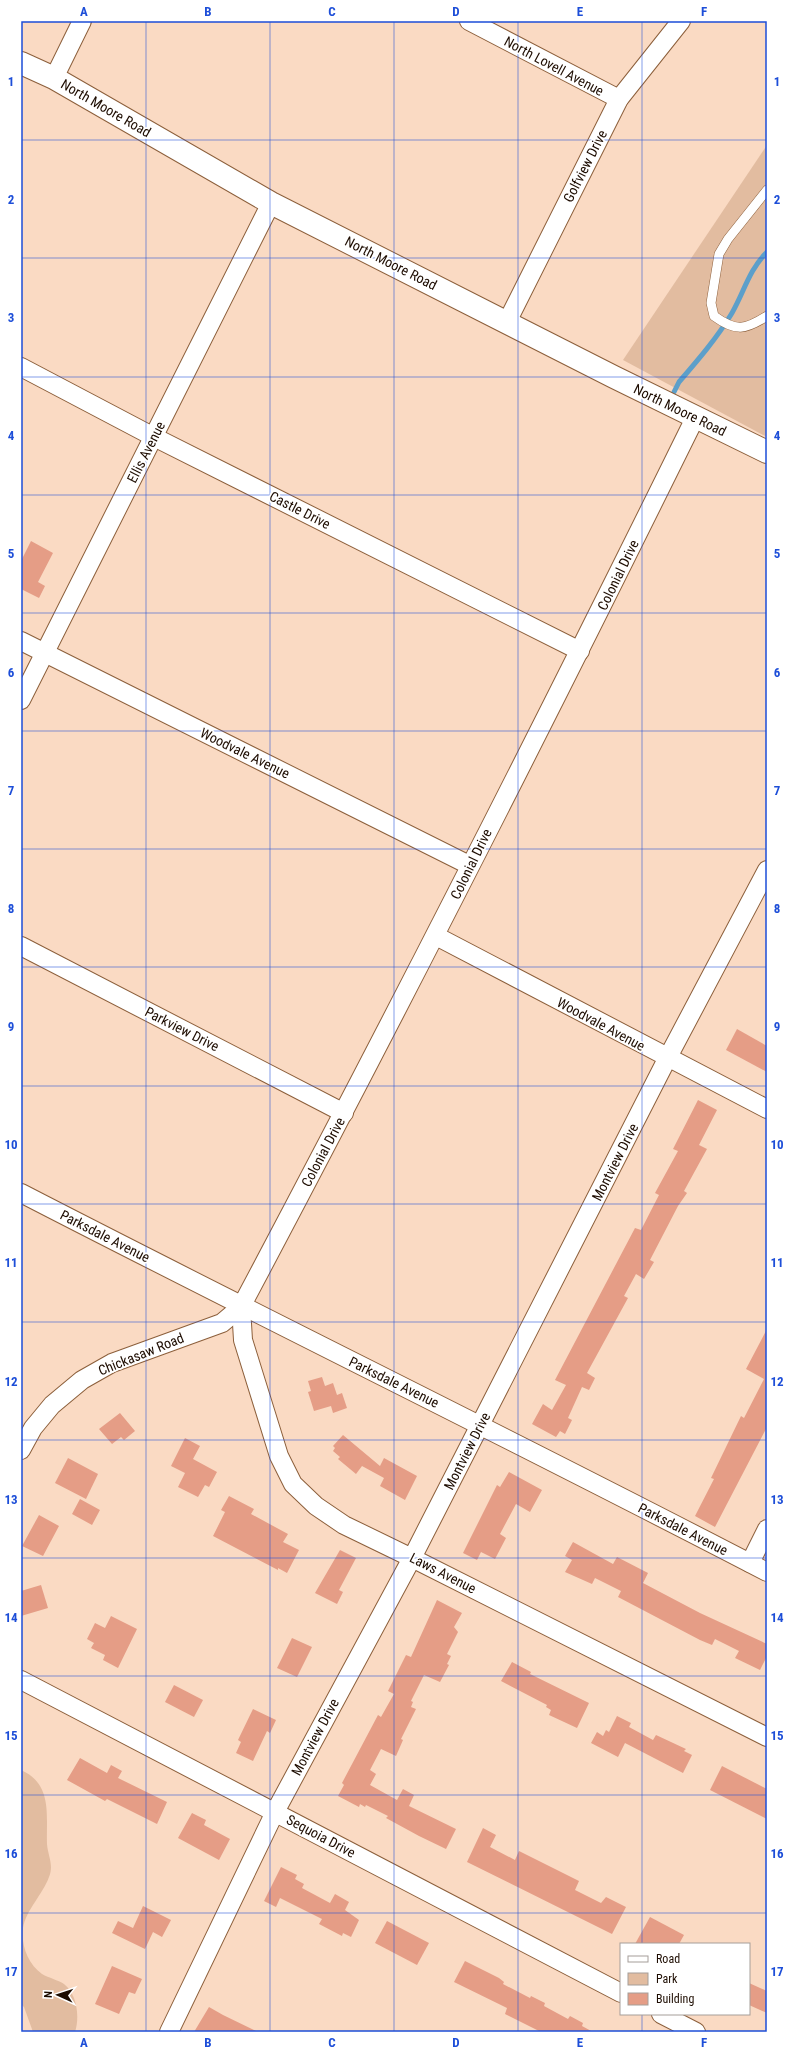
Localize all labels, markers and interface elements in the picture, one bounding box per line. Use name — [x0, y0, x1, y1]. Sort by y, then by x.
text: A — [80, 4, 88, 19]
text: B — [204, 4, 212, 19]
text: C — [328, 4, 336, 19]
text: D — [452, 4, 460, 19]
text: E — [577, 4, 584, 19]
text: F — [701, 4, 707, 19]
street label: North Lovell Avenue — [501, 33, 607, 99]
text: 1 — [8, 74, 14, 89]
text: 1 — [774, 74, 780, 89]
street label: North Moore Road — [58, 76, 154, 140]
street label: Golfview Drive — [560, 127, 610, 205]
text: 2 — [8, 192, 15, 207]
text: 2 — [774, 192, 781, 207]
street label: North Moore Road — [342, 233, 440, 293]
text: 3 — [8, 310, 14, 325]
text: 3 — [774, 310, 780, 325]
street label: North Moore Road — [631, 381, 729, 439]
street label: Ellis Avenue — [124, 418, 168, 485]
text: 4 — [8, 428, 15, 443]
text: 4 — [774, 428, 781, 443]
street label: Castle Drive — [267, 488, 333, 532]
street label: Colonial Drive — [594, 537, 642, 613]
text: 5 — [8, 546, 15, 561]
text: 5 — [774, 546, 781, 561]
text: 6 — [8, 665, 15, 680]
text: 6 — [774, 665, 781, 680]
street label: Woodvale Avenue — [198, 724, 293, 782]
text: 7 — [8, 783, 15, 798]
text: 7 — [774, 783, 781, 798]
street label: Colonial Drive — [447, 826, 495, 902]
text: 8 — [8, 901, 14, 916]
text: 8 — [774, 901, 780, 916]
street label: Woodvale Avenue — [554, 994, 648, 1054]
street label: Parkview Drive — [142, 1003, 222, 1055]
text: 9 — [8, 1019, 14, 1034]
text: 9 — [774, 1019, 780, 1034]
street label: Colonial Drive — [298, 1114, 348, 1189]
street label: Montview Drive — [589, 1120, 642, 1203]
text: 10 — [4, 1137, 18, 1152]
text: 10 — [770, 1137, 784, 1152]
street label: Parksdale Avenue — [58, 1207, 153, 1266]
text: 11 — [4, 1255, 18, 1270]
text: 11 — [770, 1255, 784, 1270]
street label: Chickasaw Road — [96, 1330, 186, 1378]
street label: Parksdale Avenue — [346, 1353, 442, 1411]
text: 12 — [4, 1374, 18, 1389]
text: 12 — [770, 1374, 784, 1389]
street label: Montview Drive — [441, 1409, 494, 1492]
text: 13 — [4, 1492, 18, 1507]
text: 13 — [770, 1492, 784, 1507]
street label: Parksdale Avenue — [636, 1500, 731, 1559]
street label: Laws Avenue — [407, 1549, 479, 1597]
text: 14 — [4, 1610, 18, 1625]
text: 14 — [770, 1610, 784, 1625]
street label: Montview Drive — [288, 1696, 342, 1778]
text: 15 — [4, 1728, 18, 1743]
text: 15 — [770, 1728, 784, 1743]
street label: Sequoia Drive — [284, 1811, 359, 1861]
text: 16 — [4, 1846, 18, 1861]
text: 16 — [770, 1846, 784, 1861]
legend — [620, 1943, 750, 2015]
text: Road — [656, 1952, 680, 1966]
text: 17 — [4, 1964, 18, 1979]
text: 17 — [770, 1964, 784, 1979]
text: Park — [656, 1972, 678, 1986]
north arrow — [38, 1975, 78, 2015]
text: N — [42, 1991, 55, 1998]
text: Building — [656, 1992, 694, 2006]
text: A — [80, 2035, 88, 2050]
text: B — [204, 2035, 212, 2050]
text: C — [328, 2035, 336, 2050]
text: D — [452, 2035, 460, 2050]
text: E — [577, 2035, 584, 2050]
text: F — [701, 2035, 707, 2050]

